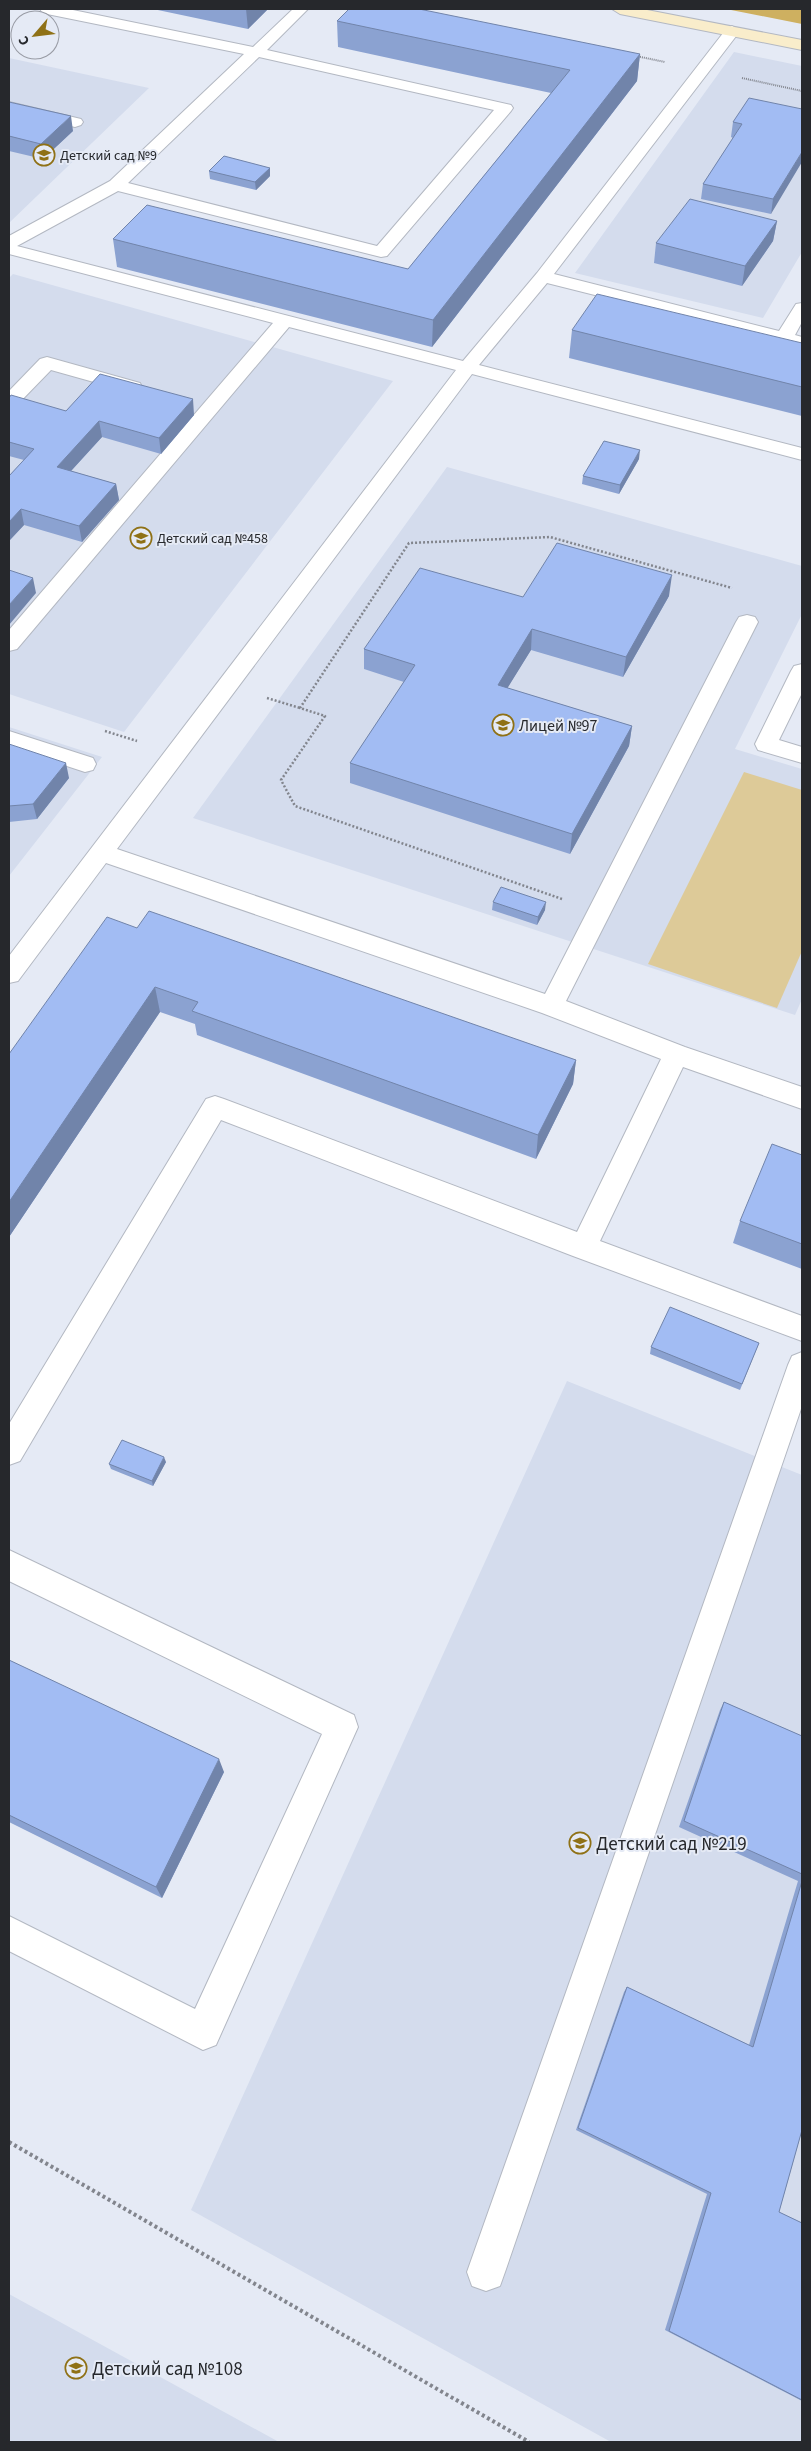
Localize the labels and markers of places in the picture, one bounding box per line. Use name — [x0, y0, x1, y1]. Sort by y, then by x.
school or university icon: Детский сад №9 — [32, 143, 56, 167]
place label: Детский сад №9 — [60, 146, 157, 166]
school or university icon: Детский сад №458 — [129, 526, 153, 550]
place label: Детский сад №458 — [157, 529, 268, 549]
school or university icon: Лицей №97 — [491, 713, 515, 737]
place label: Лицей №97 — [519, 715, 597, 737]
school or university icon: Детский сад №219 — [568, 1831, 592, 1855]
place label: Детский сад №219 — [596, 1831, 747, 1858]
school or university icon: Детский сад №108 — [64, 2356, 88, 2380]
place label: Детский сад №108 — [92, 2356, 243, 2383]

